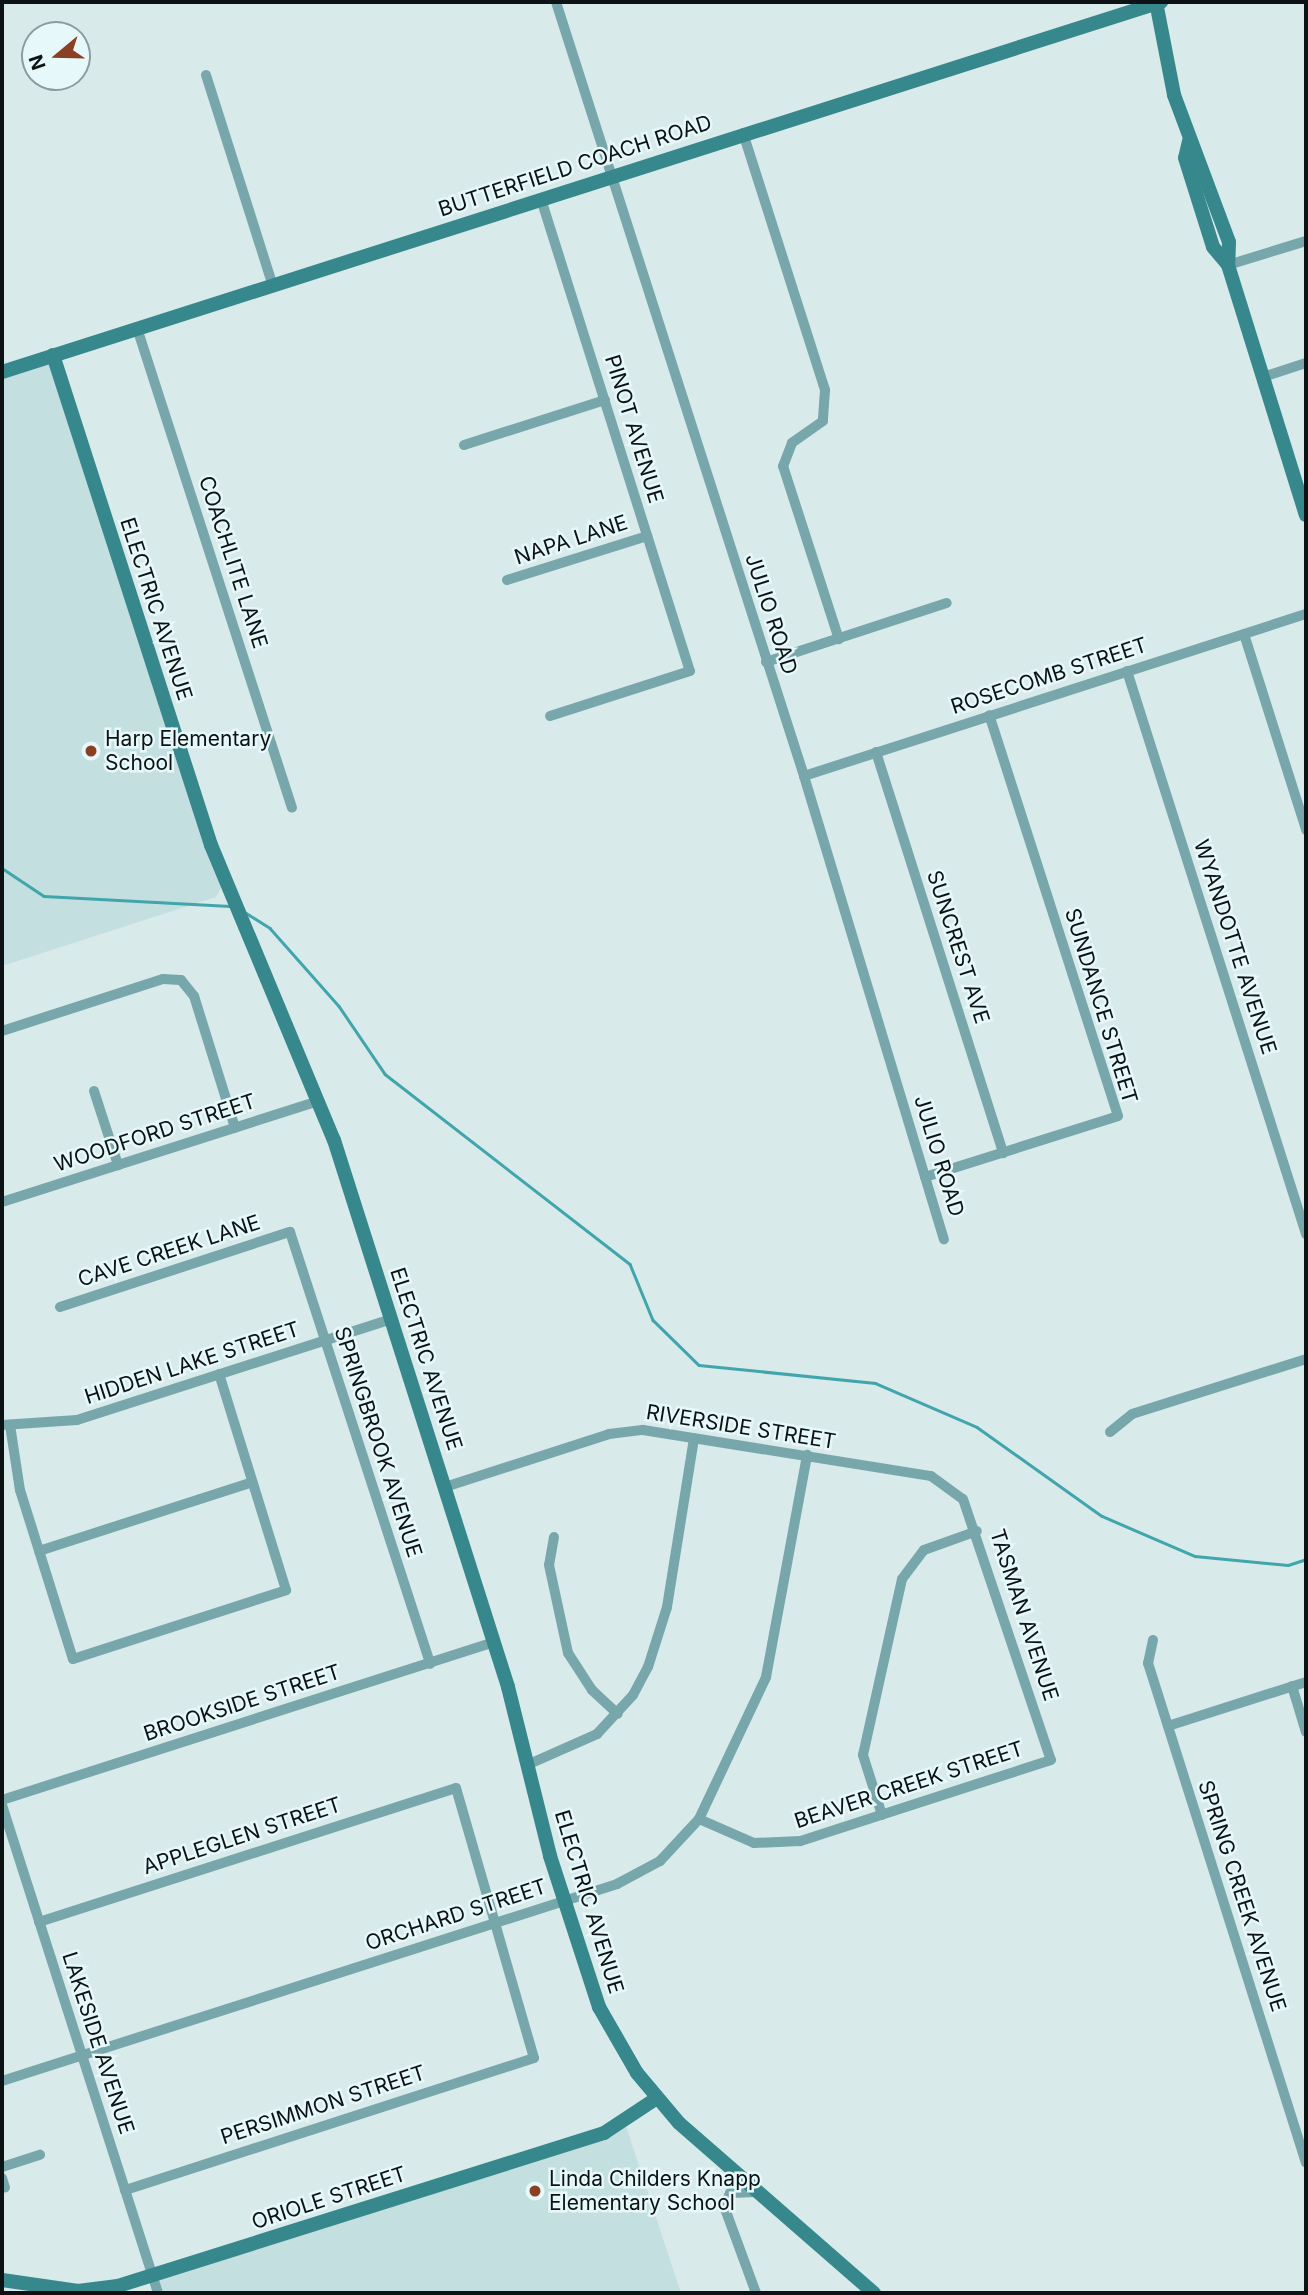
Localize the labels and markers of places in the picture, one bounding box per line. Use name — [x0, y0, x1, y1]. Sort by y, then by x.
place label: Harp Elementary School — [105, 726, 271, 776]
marker: Harp Elementary School — [83, 743, 99, 759]
place label: Linda Childers Knapp Elementary School — [549, 2166, 761, 2216]
marker: Linda Childers Knapp Elementary School — [527, 2183, 543, 2199]

